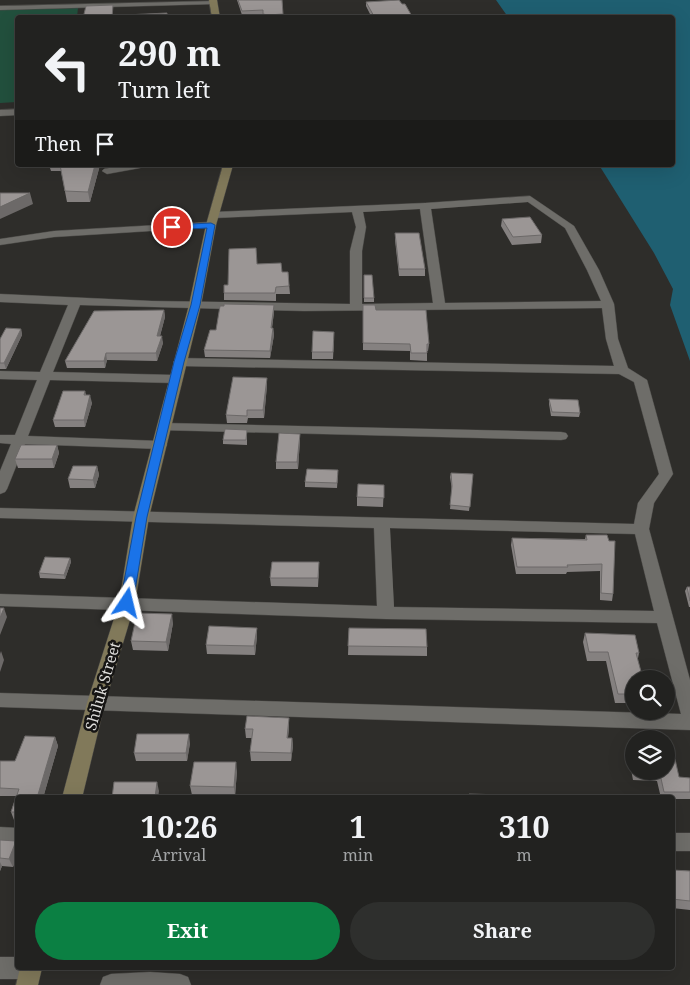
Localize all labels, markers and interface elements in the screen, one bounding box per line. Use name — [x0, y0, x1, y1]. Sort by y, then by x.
text: 290 m — [118, 29, 221, 76]
icon: left — [35, 35, 100, 100]
text: Turn left — [118, 74, 210, 104]
icon: arrive — [91, 130, 119, 158]
text: Then — [35, 131, 81, 157]
pin — [151, 206, 193, 248]
icon: arrive — [158, 213, 186, 241]
position arrow — [100, 576, 152, 628]
street label: Shiluk Street — [80, 639, 124, 733]
map controls — [625, 670, 675, 780]
button: search — [625, 670, 675, 720]
button: layers — [625, 730, 675, 780]
text: 10:26 — [140, 806, 217, 847]
text: 1 — [350, 806, 366, 847]
text: 310 — [499, 806, 550, 847]
text: Arrival — [152, 844, 206, 866]
text: min — [343, 844, 373, 866]
text: m — [517, 844, 532, 866]
button: Exit — [35, 902, 340, 960]
button: Share — [350, 902, 655, 960]

